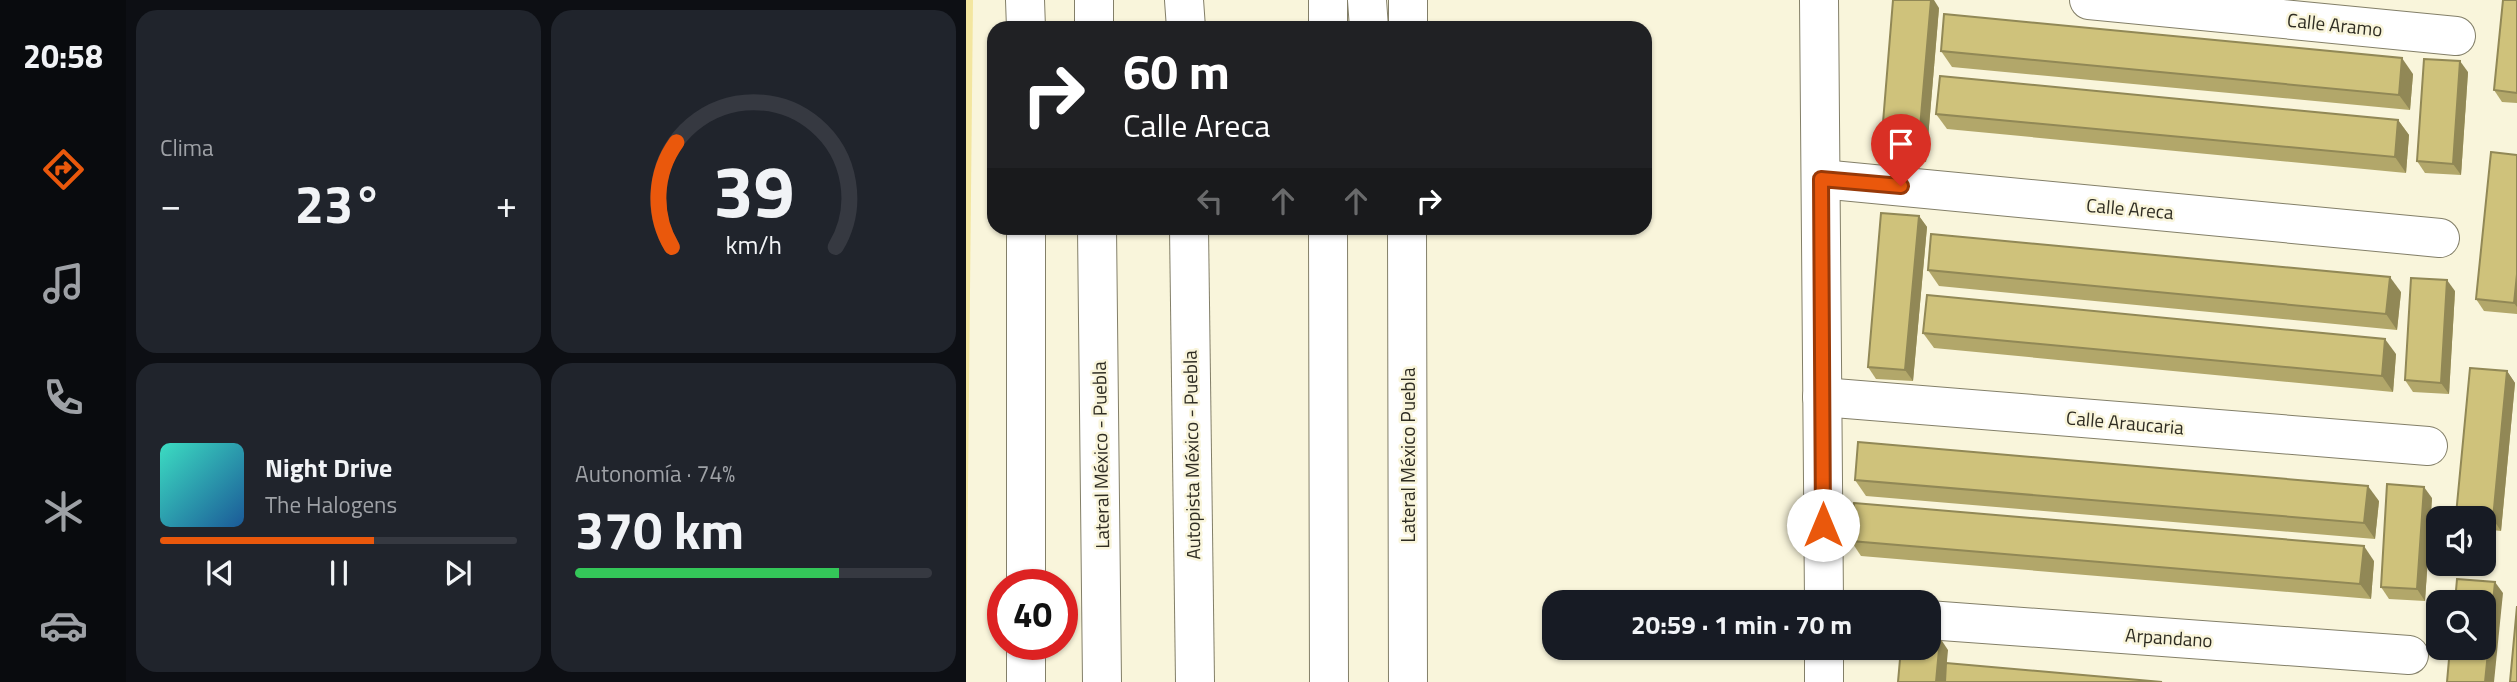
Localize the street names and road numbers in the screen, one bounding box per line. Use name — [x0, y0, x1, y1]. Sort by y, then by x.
street label: Calle Aramo — [2286, 5, 2384, 43]
street label: Calle Areca — [2085, 190, 2175, 226]
street label: Autopista México - Puebla — [1175, 350, 1207, 560]
street label: Lateral México - Puebla — [1084, 361, 1116, 549]
street label: Lateral México Puebla — [1393, 367, 1422, 542]
street label: Calle Araucaria — [2065, 402, 2185, 442]
street label: Arpandano — [2124, 619, 2214, 655]

